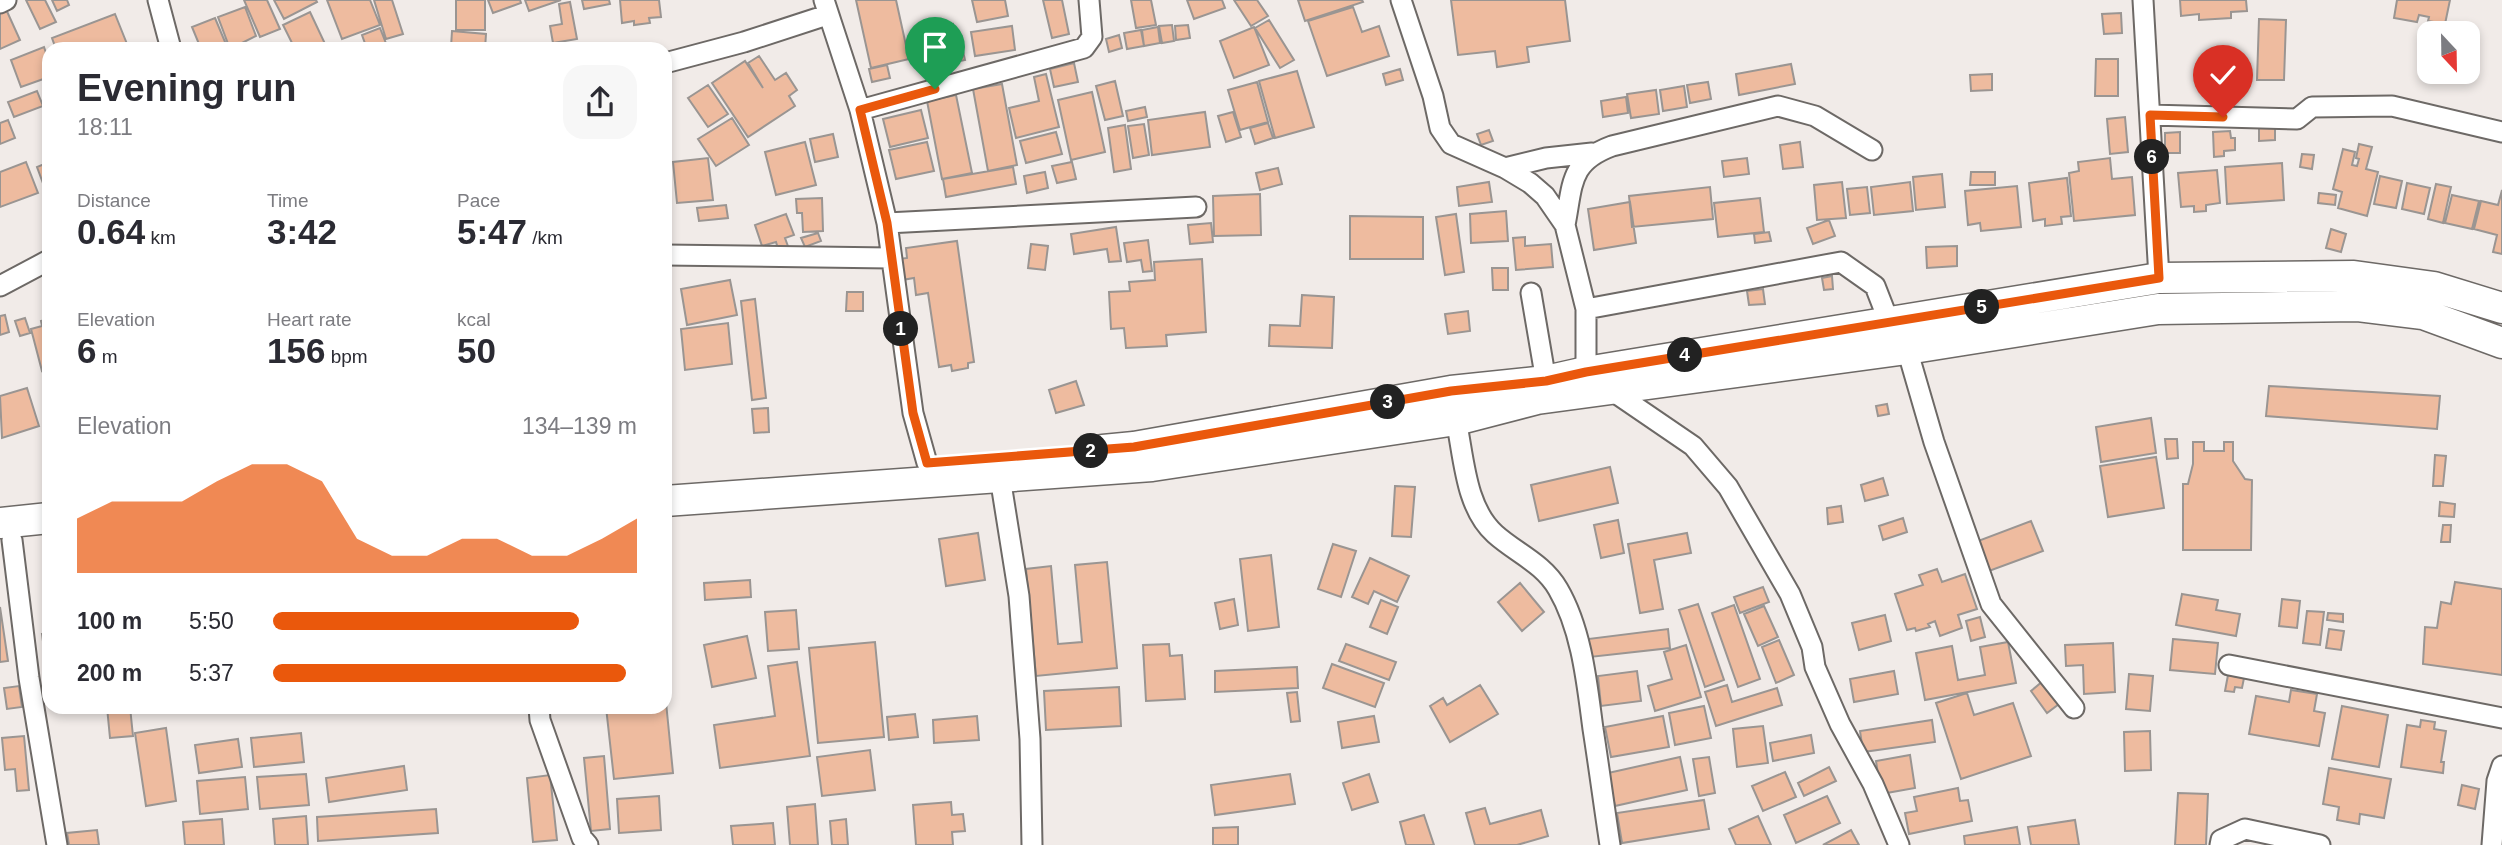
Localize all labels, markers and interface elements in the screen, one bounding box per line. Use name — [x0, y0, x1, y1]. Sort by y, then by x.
pin — [905, 17, 965, 89]
north arrow — [2417, 21, 2480, 84]
map controls — [2417, 21, 2480, 84]
icon: arrive — [916, 28, 954, 66]
pin — [2193, 45, 2253, 117]
icon: check — [2204, 56, 2242, 94]
button: share — [563, 65, 637, 139]
text: Evening run — [77, 67, 297, 109]
text: 18:11 — [77, 114, 133, 140]
pin: 6 — [2134, 140, 2170, 174]
text: 6 — [2146, 146, 2157, 167]
text: Distance — [77, 190, 151, 211]
text: Time — [267, 190, 309, 211]
text: Pace — [457, 190, 500, 211]
text: 0.64 — [77, 212, 145, 251]
text: 3:42 — [267, 212, 337, 251]
text: 5:47 — [457, 212, 527, 251]
text: km — [145, 227, 176, 248]
text: /km — [527, 227, 563, 248]
pin: 5 — [1965, 290, 2000, 324]
text: 5 — [1976, 296, 1987, 317]
text: Elevation — [77, 309, 155, 330]
text: Heart rate — [267, 309, 351, 330]
text: kcal — [457, 309, 491, 330]
pin: 1 — [884, 312, 918, 346]
text: 1 — [895, 318, 906, 339]
text: 6 — [77, 331, 96, 370]
text: 156 — [267, 331, 325, 370]
text: 50 — [457, 331, 496, 370]
pin: 4 — [1668, 338, 1702, 372]
text: 4 — [1679, 344, 1690, 365]
text: m — [96, 346, 118, 367]
text: bpm — [325, 346, 368, 367]
pin: 3 — [1370, 384, 1406, 420]
text: 3 — [1382, 391, 1393, 412]
text: Elevation — [77, 413, 172, 439]
text: 134–139 m — [522, 413, 637, 439]
pin: 2 — [1074, 434, 1108, 468]
text: 2 — [1085, 440, 1096, 461]
text: 100 m — [77, 608, 142, 634]
text: 5:50 — [189, 608, 234, 634]
text: 200 m — [77, 660, 142, 686]
text: 5:37 — [189, 660, 234, 686]

